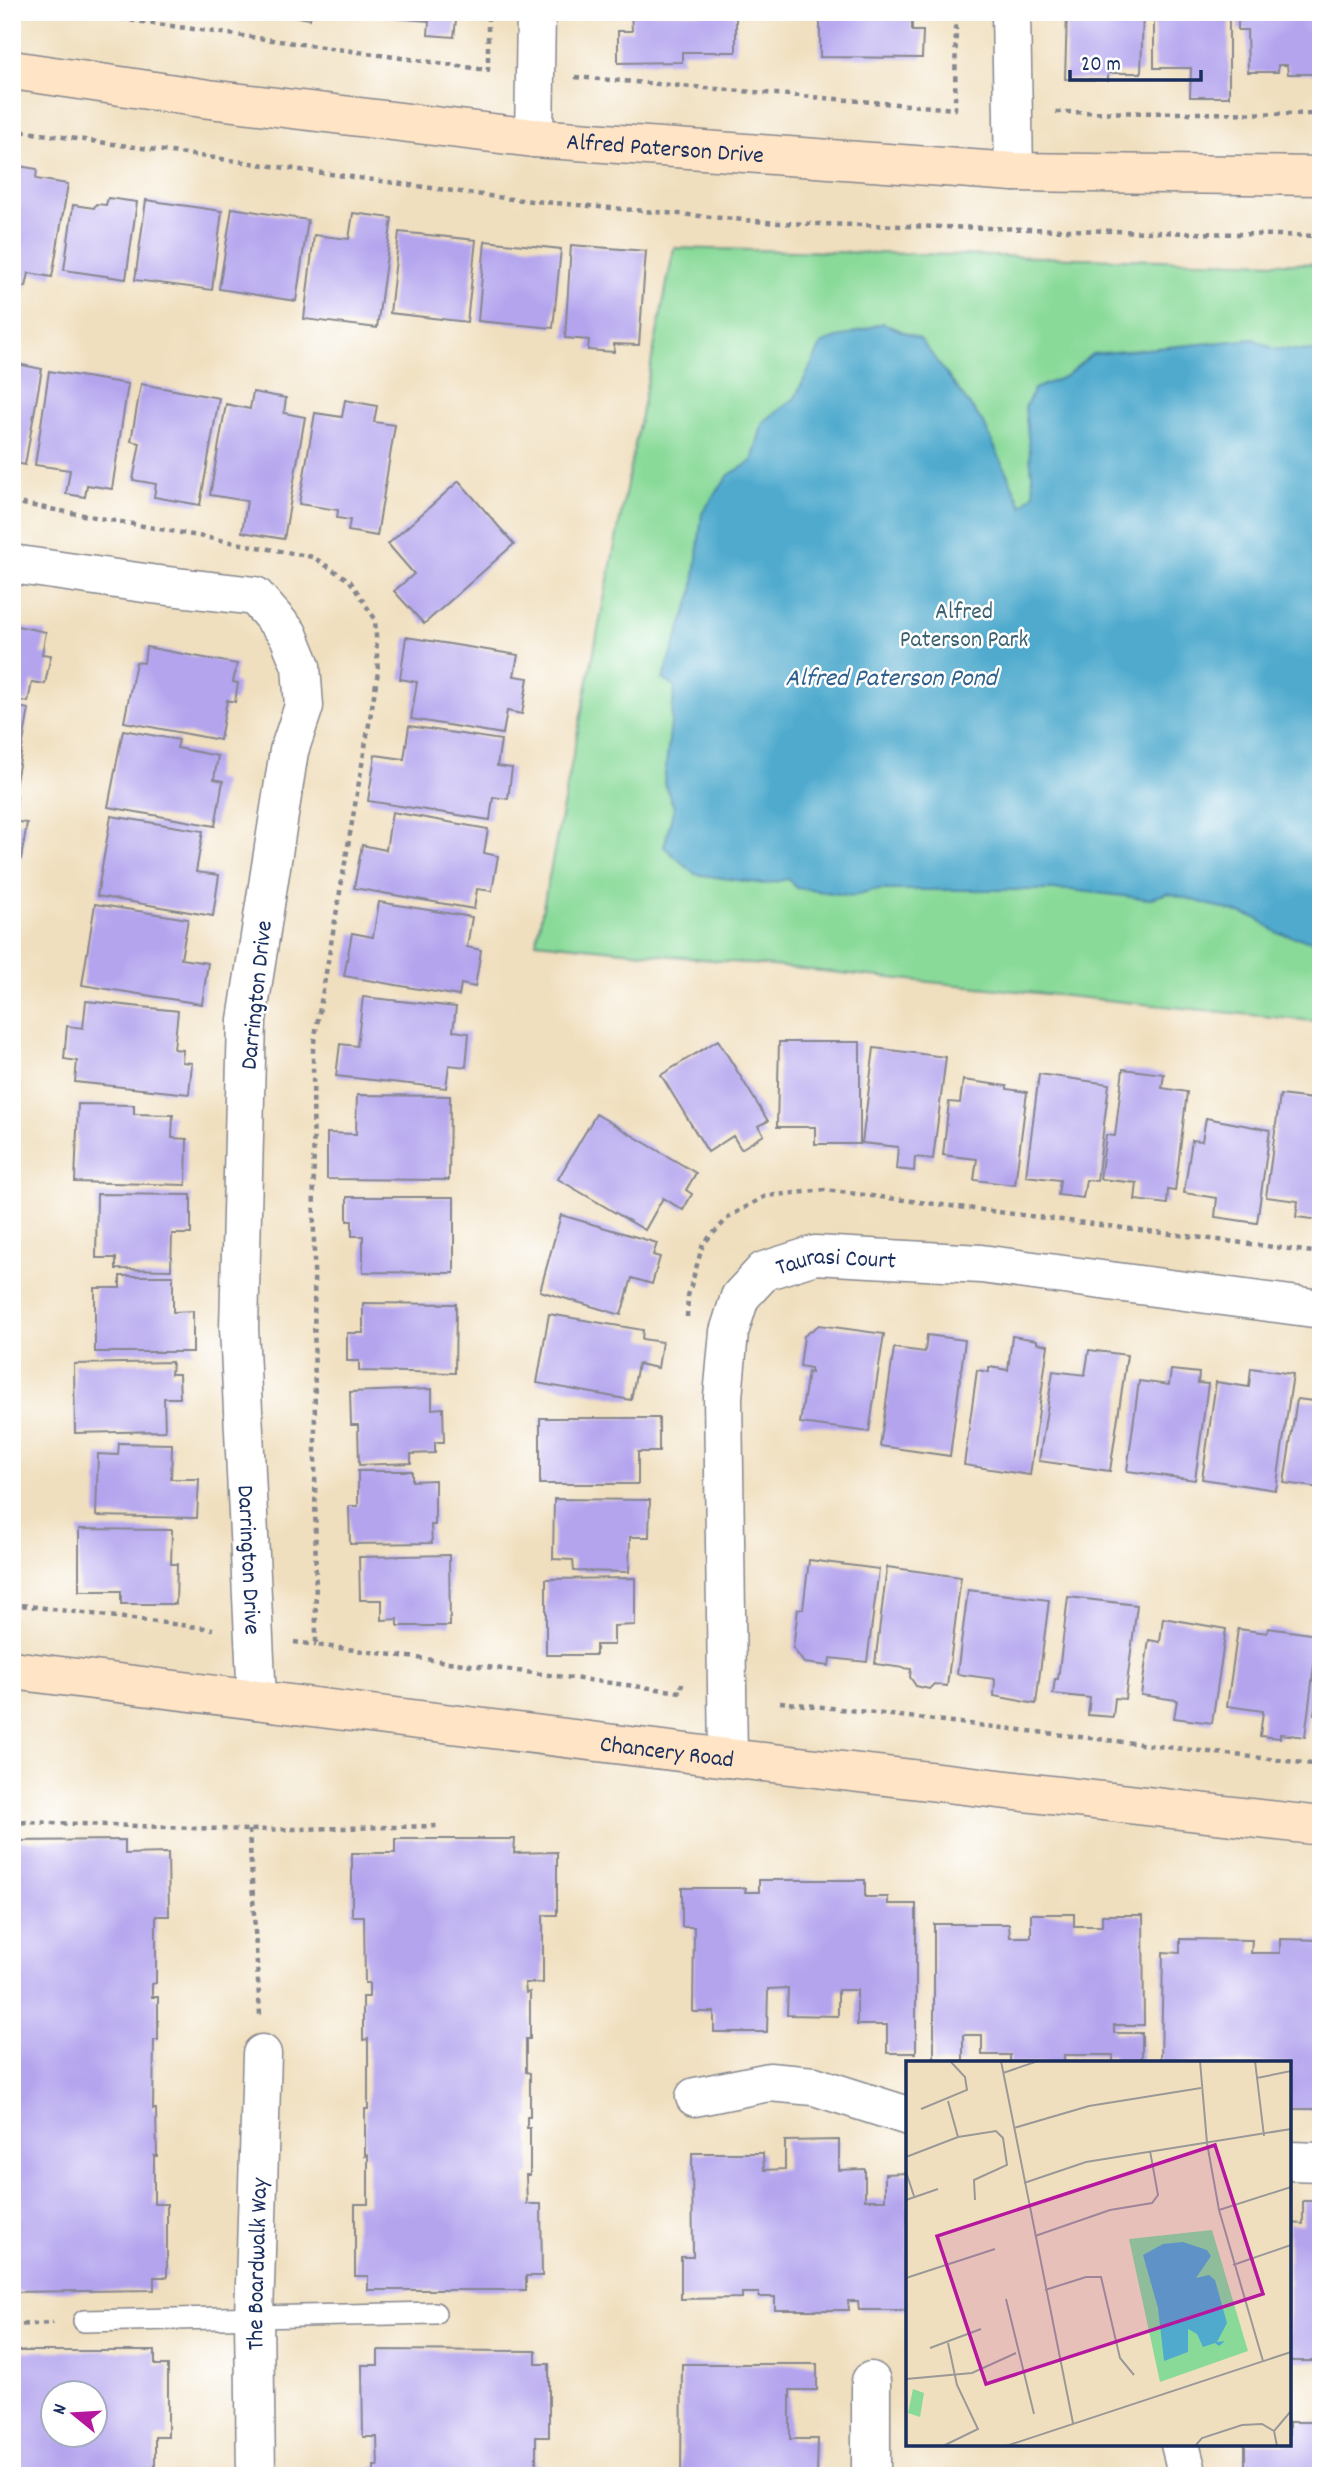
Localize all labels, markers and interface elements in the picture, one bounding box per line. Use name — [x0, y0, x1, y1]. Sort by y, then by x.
scale bar — [1070, 38, 1202, 82]
text: 20 m — [1081, 51, 1121, 81]
street label: Alfred Paterson Drive — [565, 126, 765, 174]
park label: Alfred Paterson Park — [900, 596, 1028, 658]
water label: Alfred Paterson Pond — [785, 661, 1000, 698]
street label: Darrington Drive — [233, 919, 283, 1072]
street label: Taurasi Court — [772, 1241, 897, 1286]
street label: Darrington Drive — [227, 1484, 268, 1636]
street label: Chancery Road — [598, 1728, 735, 1779]
inset map — [906, 2061, 1291, 2446]
street label: The Boardwalk Way — [240, 2176, 278, 2351]
north arrow — [38, 2380, 108, 2450]
text: N — [47, 2401, 75, 2418]

